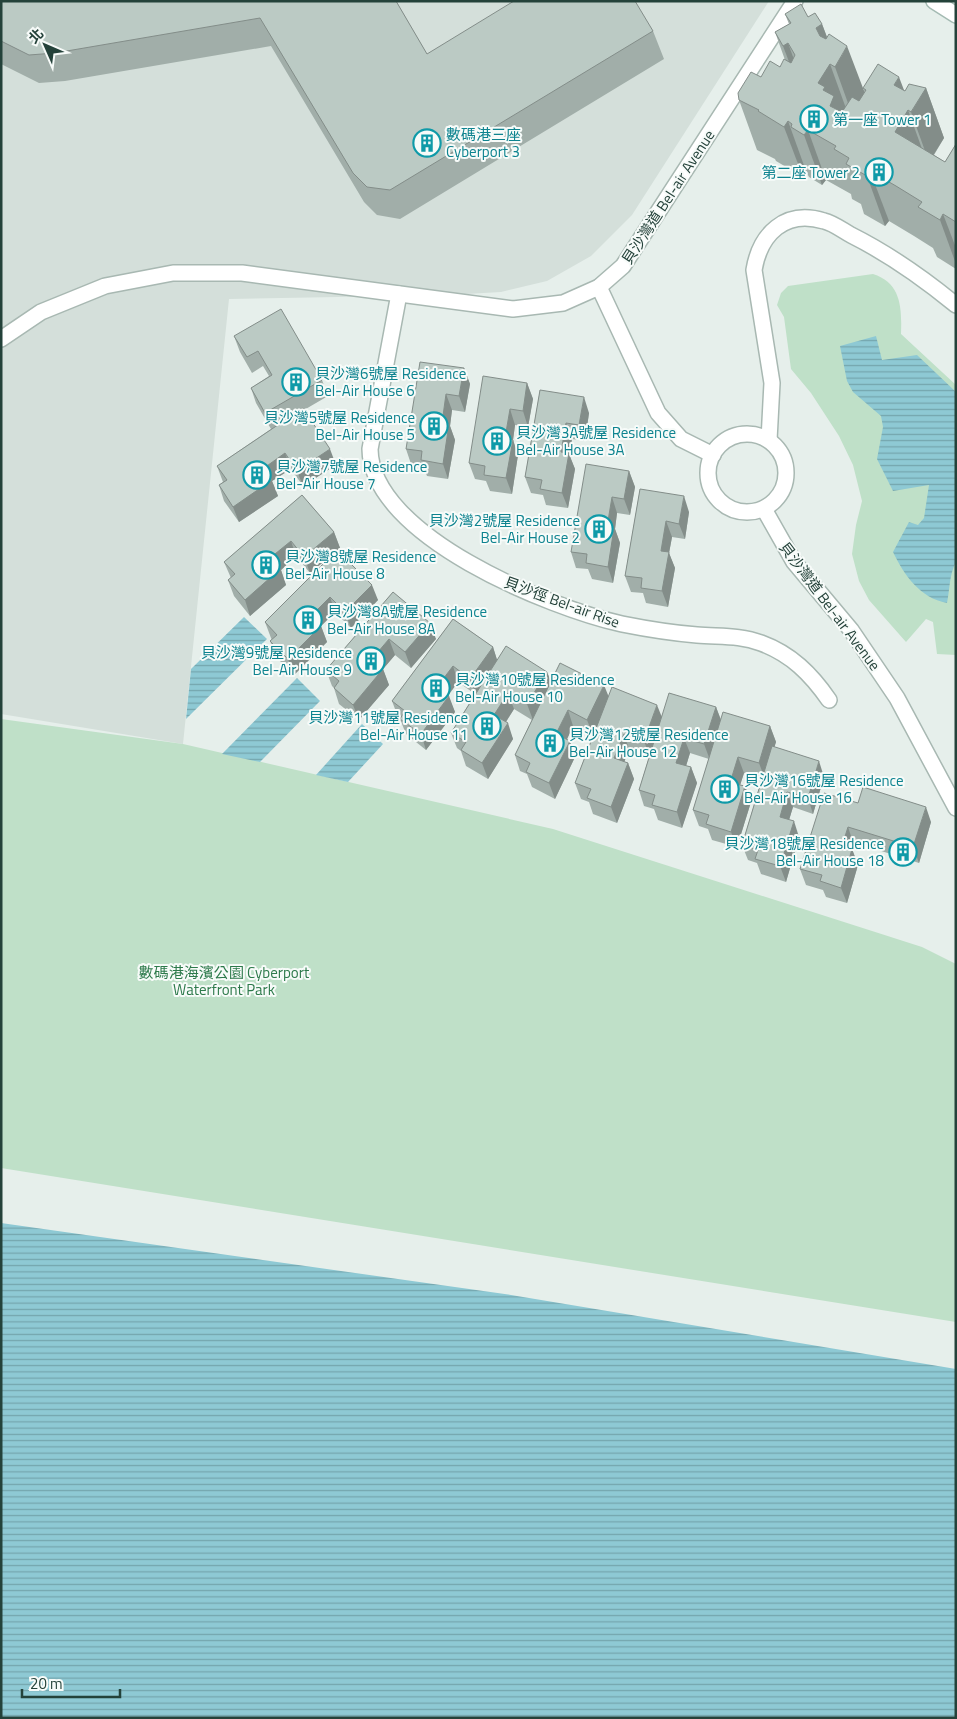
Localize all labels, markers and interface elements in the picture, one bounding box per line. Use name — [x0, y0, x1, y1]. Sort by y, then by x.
north arrow — [20, 20, 70, 70]
text: 北 — [23, 23, 48, 48]
building icon: 第一座 Tower 1 — [799, 104, 829, 134]
place label: 第一座 Tower 1 — [833, 108, 932, 131]
place label: 數碼港三座 Cyberport 3 — [446, 123, 521, 163]
street label: 貝沙灣道 Bel-air Avenue — [616, 125, 720, 269]
building icon: 數碼港三座 Cyberport 3 — [412, 128, 442, 158]
building icon: 第二座 Tower 2 — [864, 157, 894, 187]
place label: 第二座 Tower 2 — [762, 161, 860, 184]
place label: 貝沙灣6號屋 Residence Bel-Air House 6 — [315, 362, 466, 402]
building icon: 貝沙灣6號屋 Residence Bel-Air House 6 — [281, 367, 311, 397]
place label: 貝沙灣5號屋 Residence Bel-Air House 5 — [264, 406, 415, 446]
building icon: 貝沙灣5號屋 Residence Bel-Air House 5 — [419, 411, 449, 441]
place label: 貝沙灣3A號屋 Residence Bel-Air House 3A — [516, 421, 676, 461]
building icon: 貝沙灣3A號屋 Residence Bel-Air House 3A — [482, 426, 512, 456]
place label: 貝沙灣7號屋 Residence Bel-Air House 7 — [276, 455, 427, 495]
building icon: 貝沙灣7號屋 Residence Bel-Air House 7 — [242, 460, 272, 490]
place label: 貝沙灣2號屋 Residence Bel-Air House 2 — [429, 509, 580, 549]
building icon: 貝沙灣2號屋 Residence Bel-Air House 2 — [584, 514, 614, 544]
street label: 貝沙灣道 Bel-air Avenue — [774, 537, 886, 675]
place label: 貝沙灣8號屋 Residence Bel-Air House 8 — [285, 545, 436, 585]
building icon: 貝沙灣8號屋 Residence Bel-Air House 8 — [251, 550, 281, 580]
street label: 貝沙徑 Bel-air Rise — [501, 570, 623, 634]
place label: 貝沙灣8A號屋 Residence Bel-Air House 8A — [327, 600, 487, 640]
building icon: 貝沙灣8A號屋 Residence Bel-Air House 8A — [293, 605, 323, 635]
place label: 貝沙灣9號屋 Residence Bel-Air House 9 — [201, 641, 352, 681]
building icon: 貝沙灣9號屋 Residence Bel-Air House 9 — [356, 646, 386, 676]
place label: 貝沙灣10號屋 Residence Bel-Air House 10 — [455, 668, 615, 708]
building icon: 貝沙灣10號屋 Residence Bel-Air House 10 — [421, 673, 451, 703]
place label: 貝沙灣11號屋 Residence Bel-Air House 11 — [308, 706, 468, 746]
building icon: 貝沙灣11號屋 Residence Bel-Air House 11 — [472, 711, 502, 741]
place label: 貝沙灣12號屋 Residence Bel-Air House 12 — [569, 723, 729, 763]
building icon: 貝沙灣12號屋 Residence Bel-Air House 12 — [535, 728, 565, 758]
place label: 貝沙灣16號屋 Residence Bel-Air House 16 — [744, 769, 904, 809]
building icon: 貝沙灣16號屋 Residence Bel-Air House 16 — [710, 774, 740, 804]
place label: 貝沙灣18號屋 Residence Bel-Air House 18 — [724, 832, 884, 872]
building icon: 貝沙灣18號屋 Residence Bel-Air House 18 — [888, 837, 918, 867]
park label: 數碼港海濱公園 Cyberport Waterfront Park — [139, 961, 310, 1001]
scale bar — [22, 1666, 120, 1698]
text: 20 m — [30, 1672, 63, 1695]

